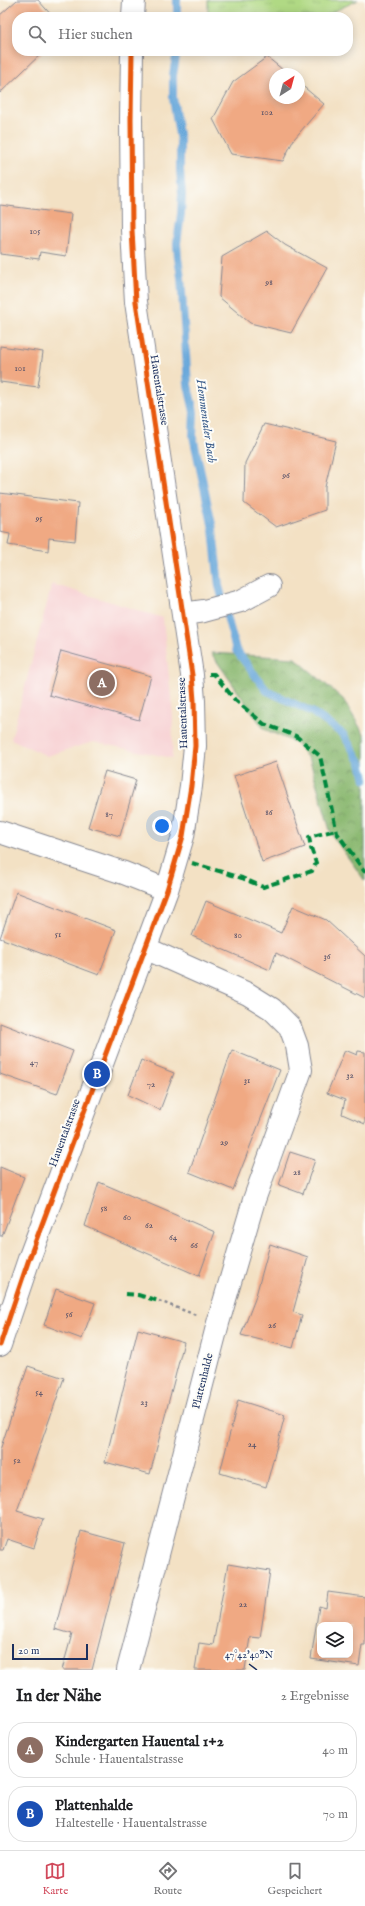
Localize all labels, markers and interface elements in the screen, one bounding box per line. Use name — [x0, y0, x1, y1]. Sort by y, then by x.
search box — [12, 12, 353, 56]
icon: search — [26, 23, 48, 45]
text: Hier suchen — [58, 25, 133, 44]
north arrow — [269, 68, 305, 104]
house number: 102 — [261, 107, 273, 118]
house number: 105 — [30, 226, 41, 237]
house number: 98 — [264, 277, 273, 288]
street label: Hauentalstrasse — [146, 354, 172, 426]
house number: 101 — [14, 363, 26, 374]
water label: Hemmentaler Bach — [193, 377, 219, 464]
house number: 96 — [281, 470, 290, 481]
house number: 95 — [34, 513, 43, 524]
pin: A — [89, 668, 115, 698]
street label: Hauentalstrasse — [175, 677, 191, 749]
house number: 86 — [265, 807, 273, 818]
house number: 87 — [105, 809, 113, 820]
your location — [152, 816, 172, 836]
house number: 51 — [55, 929, 61, 940]
house number: 80 — [234, 930, 242, 941]
house number: 36 — [323, 951, 331, 962]
house number: 47 — [30, 1057, 38, 1068]
pin: B — [84, 1059, 110, 1089]
house number: 32 — [346, 1070, 354, 1081]
house number: 31 — [244, 1075, 250, 1086]
house number: 72 — [147, 1079, 155, 1090]
street label: Hauentalstrasse — [46, 1097, 84, 1169]
house number: 29 — [220, 1137, 228, 1148]
house number: 28 — [293, 1167, 301, 1178]
house number: 58 — [101, 1203, 108, 1214]
house number: 60 — [123, 1212, 131, 1223]
house number: 62 — [145, 1220, 153, 1231]
house number: 64 — [169, 1232, 178, 1243]
house number: 66 — [190, 1240, 198, 1251]
house number: 56 — [65, 1309, 73, 1320]
house number: 26 — [268, 1320, 276, 1331]
street label: Plattenhalde — [189, 1352, 217, 1410]
house number: 54 — [35, 1387, 43, 1398]
house number: 23 — [140, 1397, 148, 1408]
house number: 24 — [248, 1439, 257, 1450]
house number: 52 — [13, 1455, 21, 1466]
house number: 22 — [239, 1599, 247, 1610]
map controls — [317, 1622, 353, 1658]
button: layers — [317, 1622, 353, 1658]
scale bar — [12, 1642, 88, 1661]
text: 20 m — [18, 1644, 39, 1658]
text: 47°42'40"N — [225, 1649, 273, 1662]
text: In der Nähe — [16, 1686, 101, 1707]
text: 2 Ergebnisse — [281, 1688, 349, 1705]
text: Kindergarten Hauental 1+2 — [55, 1732, 224, 1751]
text: A — [26, 1742, 34, 1759]
text: 40 m — [322, 1742, 348, 1759]
text: Schule · Hauentalstrasse — [55, 1751, 183, 1768]
text: Plattenhalde — [55, 1796, 133, 1815]
text: B — [26, 1806, 34, 1823]
text: 70 m — [323, 1806, 348, 1823]
text: Haltestelle · Hauentalstrasse — [55, 1815, 207, 1832]
tab: Karte — [43, 1860, 68, 1898]
tab: Route — [153, 1860, 182, 1898]
tab: Gespeichert — [267, 1860, 322, 1898]

